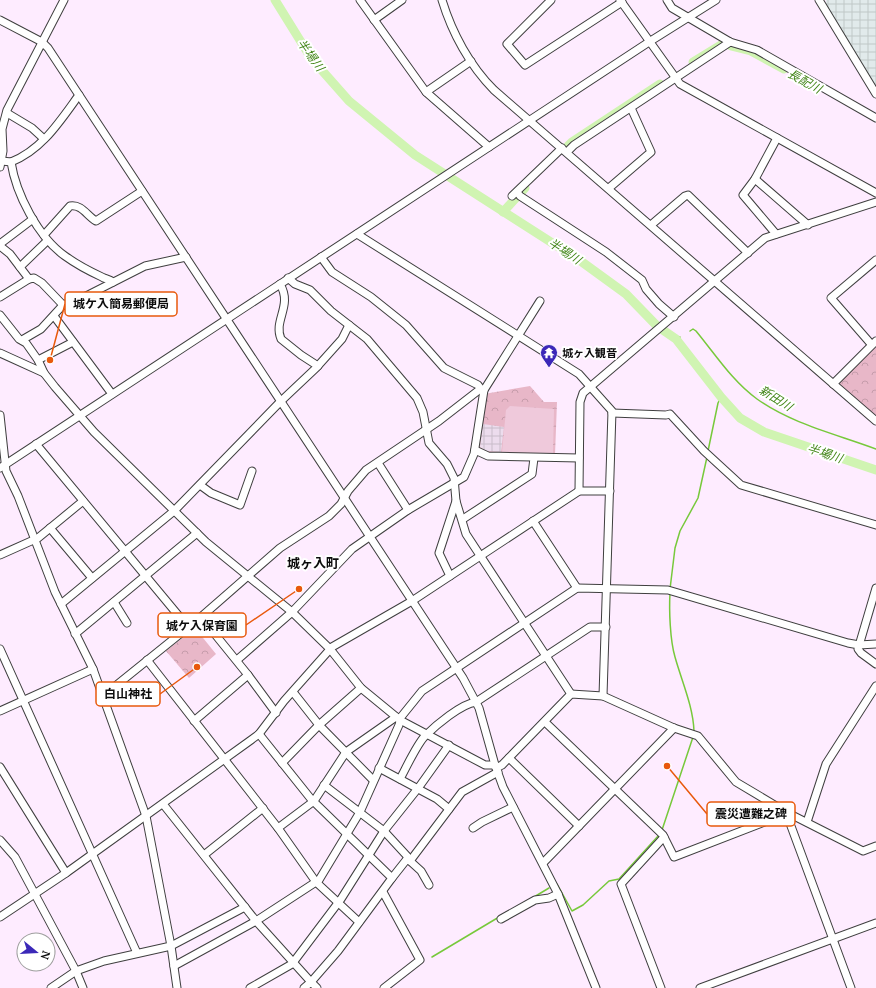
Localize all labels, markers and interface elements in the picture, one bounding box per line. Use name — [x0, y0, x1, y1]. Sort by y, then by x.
water label: 半場川 — [294, 36, 329, 76]
water label: 長配川 — [786, 66, 826, 97]
water label: 半場川 — [546, 235, 586, 268]
callout: 城ケ入簡易郵便局 — [65, 292, 177, 316]
text: 城ケ入簡易郵便局 — [73, 296, 169, 311]
temple icon: 城ヶ入観音 — [539, 343, 559, 368]
place label: 城ヶ入観音 — [562, 346, 617, 360]
water label: 新田川 — [757, 382, 797, 415]
water label: 半場川 — [806, 440, 846, 466]
district label: 城ヶ入町 — [287, 554, 339, 572]
callout: 城ケ入保育園 — [158, 613, 246, 637]
text: 城ケ入保育園 — [166, 618, 238, 633]
callout: 白山神社 — [96, 682, 160, 706]
text: 白山神社 — [104, 686, 152, 701]
callout: 震災遭難之碑 — [707, 802, 795, 826]
text: 震災遭難之碑 — [715, 806, 787, 821]
north arrow — [16, 932, 56, 972]
text: N — [37, 949, 53, 962]

